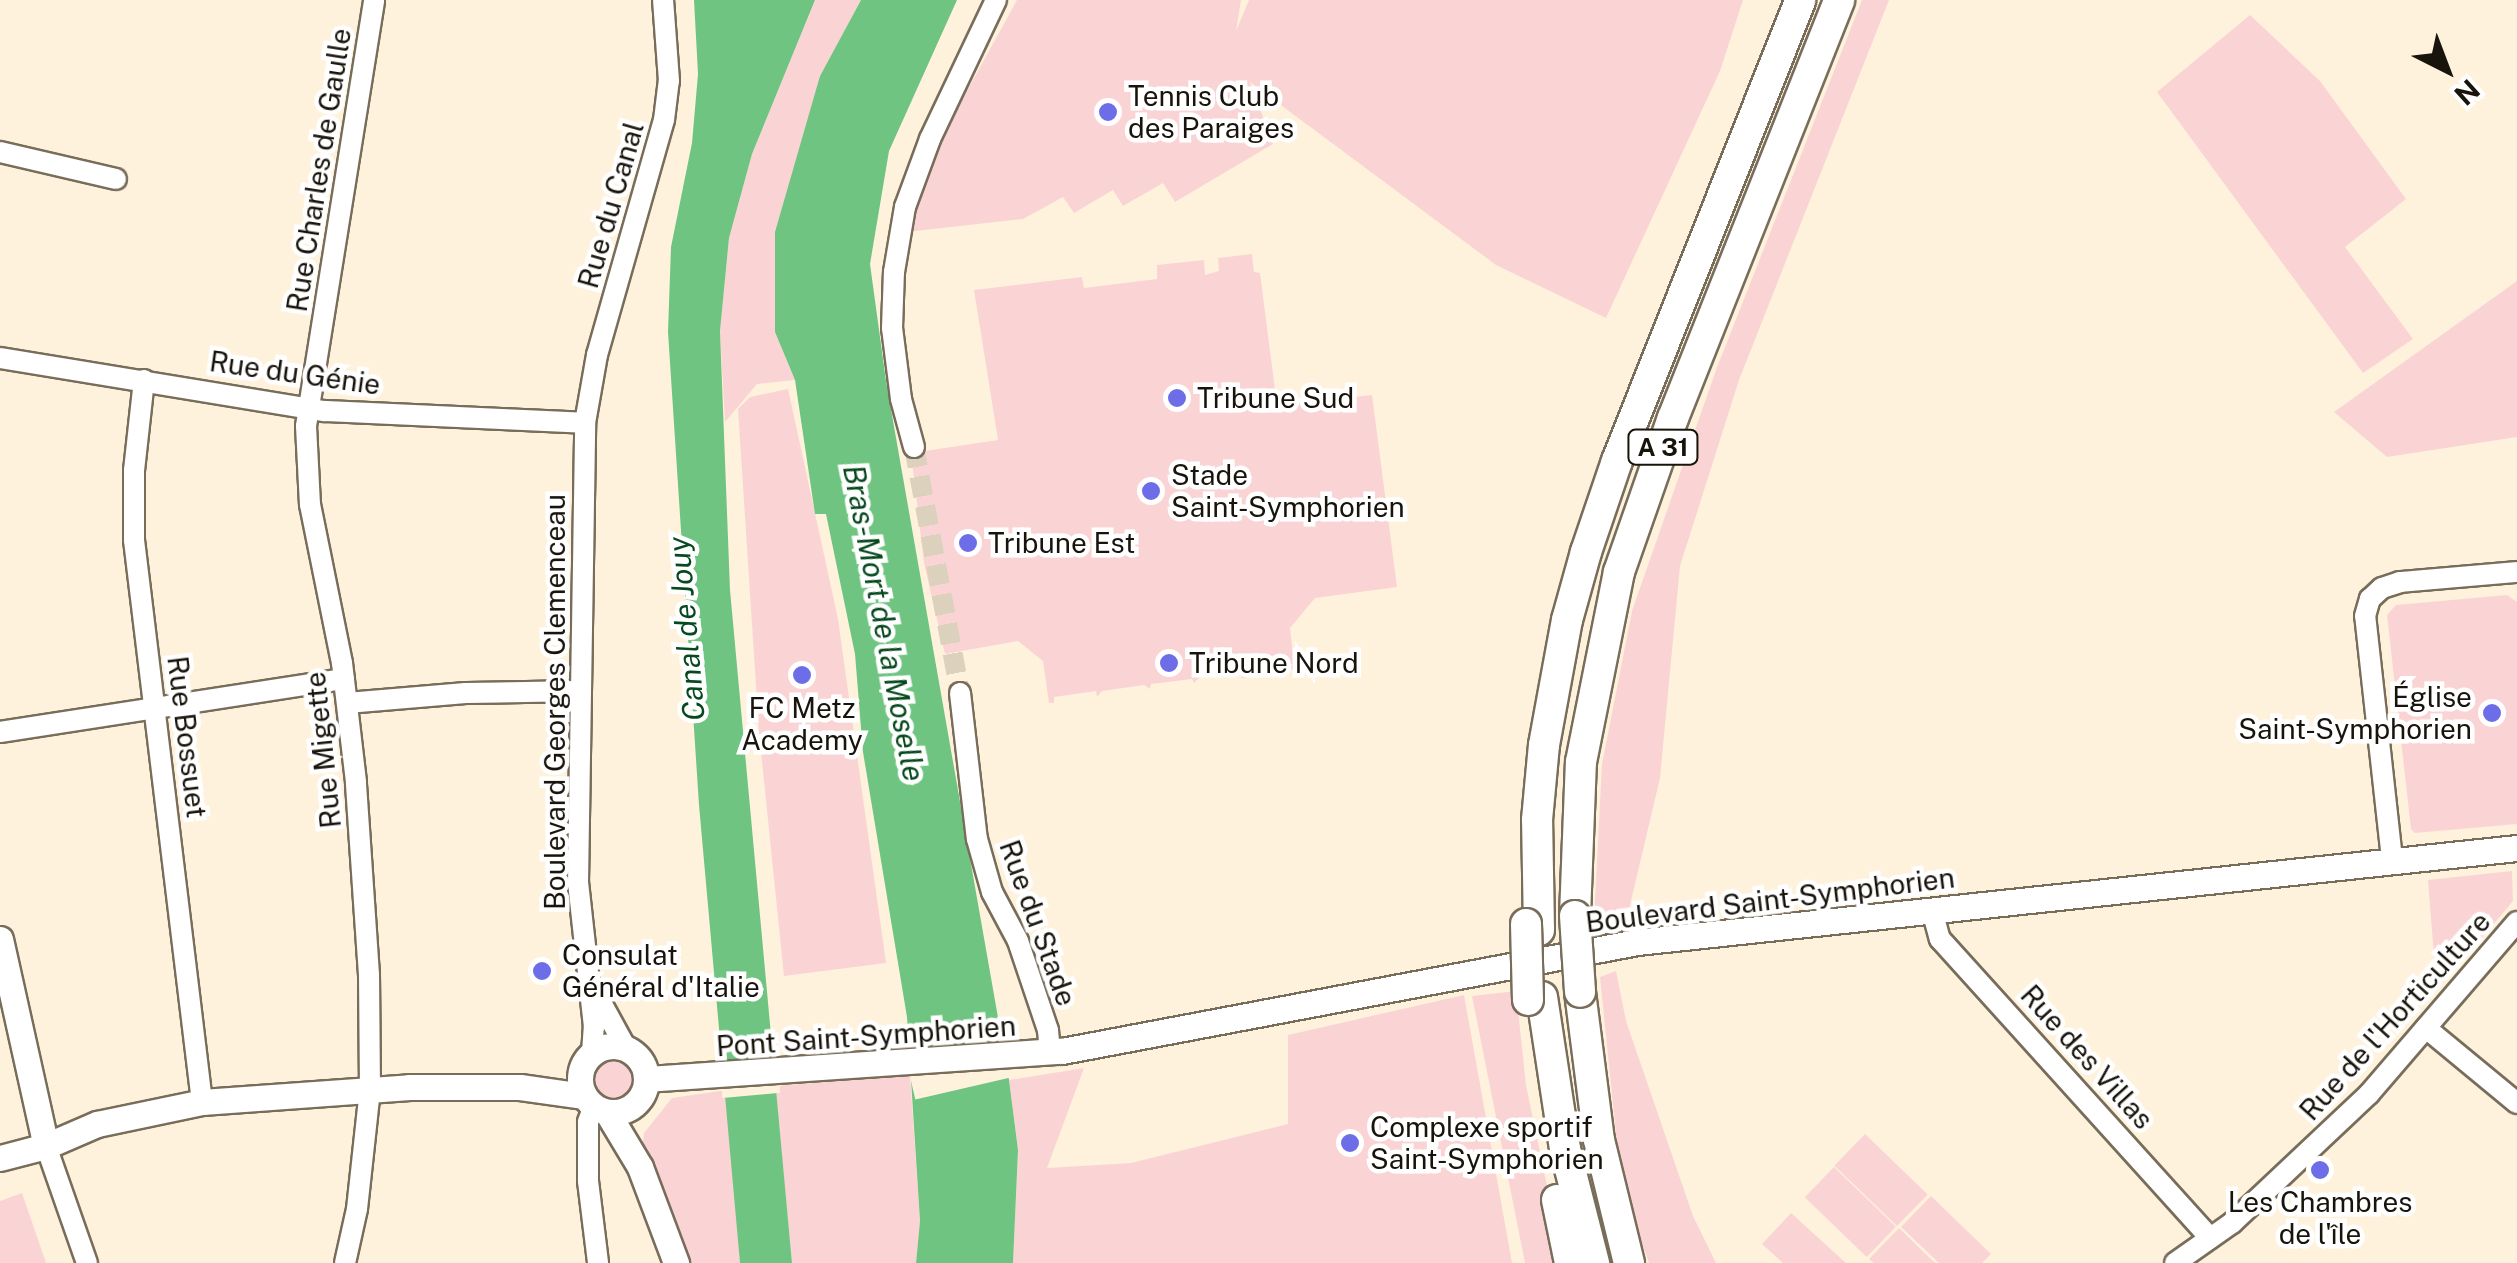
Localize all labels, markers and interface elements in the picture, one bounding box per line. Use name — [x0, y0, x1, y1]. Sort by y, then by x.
north arrow — [2397, 20, 2497, 120]
street label: Rue Charles de Gaulle — [280, 25, 358, 315]
text: N — [2448, 73, 2487, 112]
place label: Tennis Club des Paraiges — [1128, 79, 1294, 145]
marker: Tennis Club des Paraiges — [1097, 101, 1119, 123]
street label: Rue du Canal — [571, 118, 651, 292]
street label: Rue du Génie — [207, 344, 383, 402]
place label: Tribune Sud — [1197, 381, 1354, 415]
marker: Tribune Sud — [1166, 387, 1188, 409]
road number: A 31 — [1626, 427, 1700, 467]
place label: Stade Saint-Symphorien — [1171, 458, 1405, 524]
water label: Bras-Mort de la Moselle — [836, 461, 932, 785]
marker: Stade Saint-Symphorien — [1140, 480, 1162, 502]
street label: Boulevard Georges Clemenceau — [538, 494, 572, 910]
place label: Tribune Est — [988, 526, 1136, 560]
marker: Tribune Est — [957, 532, 979, 554]
water label: Canal de Jouy — [660, 535, 712, 723]
place label: Tribune Nord — [1189, 646, 1359, 680]
marker: Tribune Nord — [1158, 652, 1180, 674]
street label: Rue Bossuet — [160, 654, 214, 820]
marker: FC Metz Academy — [791, 664, 813, 686]
street label: Rue Migette — [298, 670, 348, 830]
place label: Église Saint-Symphorien — [2238, 680, 2472, 746]
place label: FC Metz Academy — [741, 691, 863, 757]
marker: Église Saint-Symphorien — [2481, 702, 2503, 724]
street label: Rue du Stade — [992, 835, 1084, 1011]
street label: Boulevard Saint-Symphorien — [1584, 861, 1956, 939]
street label: Rue de l'Horticulture — [2292, 905, 2498, 1127]
place label: Consulat Général d'Italie — [562, 938, 760, 1004]
marker: Consulat Général d'Italie — [531, 960, 553, 982]
street label: Rue des Villas — [2013, 978, 2161, 1136]
street label: Pont Saint-Symphorien — [715, 1009, 1017, 1063]
place label: Complexe sportif Saint-Symphorien — [1370, 1110, 1604, 1176]
marker: Complexe sportif Saint-Symphorien — [1339, 1132, 1361, 1154]
marker: Les Chambres de l'île — [2309, 1159, 2331, 1181]
place label: Les Chambres de l'île — [2228, 1185, 2412, 1251]

